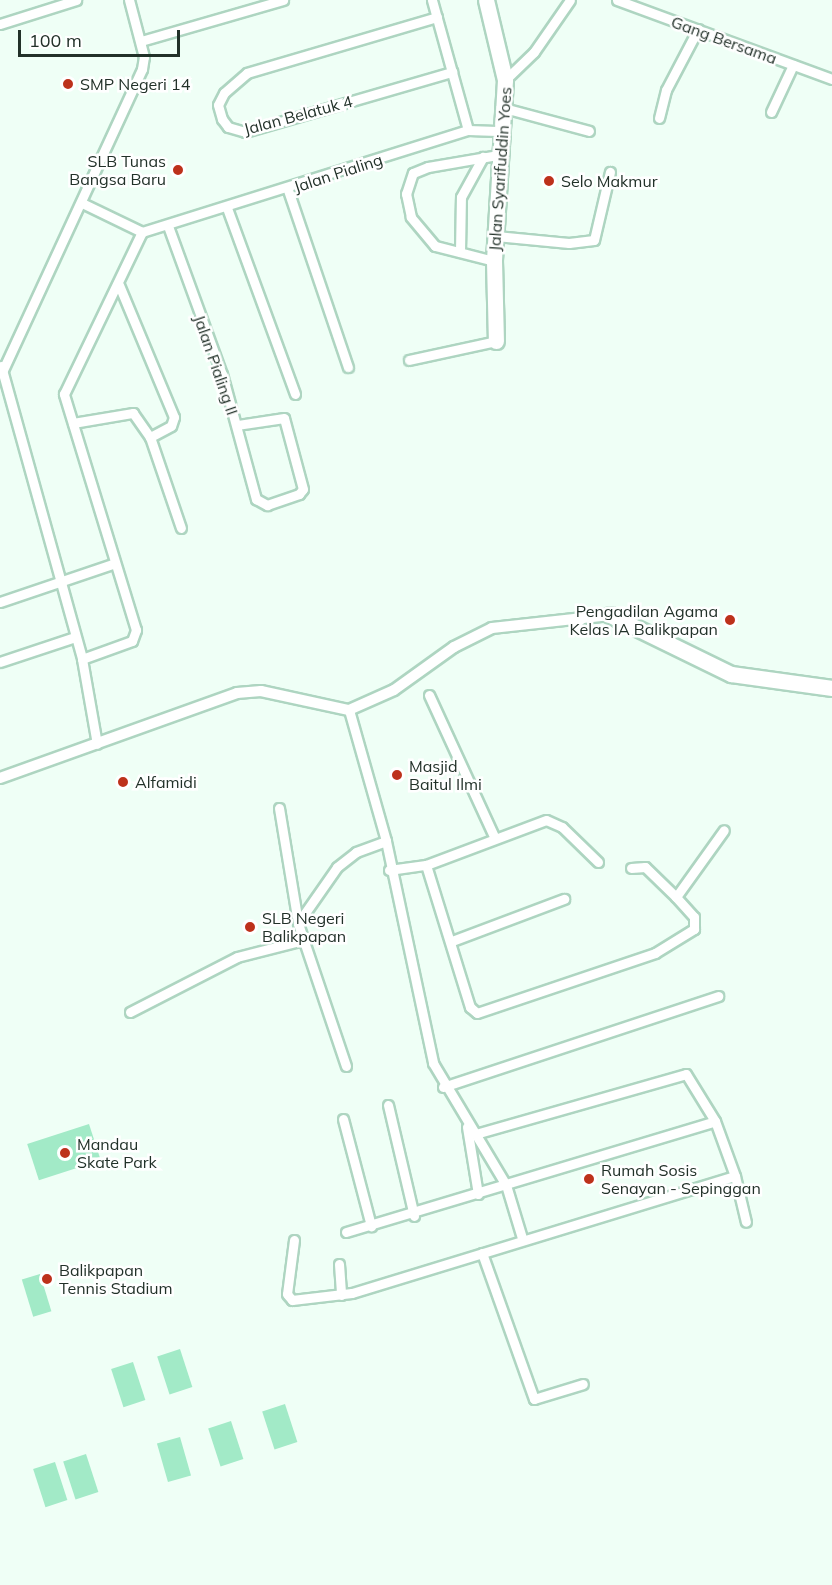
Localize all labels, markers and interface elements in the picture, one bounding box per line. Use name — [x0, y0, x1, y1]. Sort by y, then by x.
street label: Gang Bersama — [669, 12, 779, 68]
scale bar — [21, 18, 183, 56]
text: 100 m — [29, 29, 82, 52]
place label: SMP Negeri 14 — [80, 74, 190, 94]
marker: SMP Negeri 14 — [61, 77, 75, 91]
street label: Jalan Syarifuddin Yoes — [485, 86, 515, 252]
street label: Jalan Belatuk 4 — [242, 91, 354, 139]
street label: Jalan Pialing — [291, 150, 385, 196]
place label: SLB Tunas Bangsa Baru — [69, 151, 166, 189]
marker: SLB Tunas Bangsa Baru — [171, 163, 185, 177]
place label: Selo Makmur — [561, 171, 657, 191]
marker: Selo Makmur — [542, 174, 556, 188]
street label: Jalan Pialing II — [190, 312, 242, 418]
place label: Pengadilan Agama Kelas IA Balikpapan — [570, 601, 718, 639]
marker: Pengadilan Agama Kelas IA Balikpapan — [723, 613, 737, 627]
place label: Masjid Baitul Ilmi — [409, 756, 482, 794]
marker: Masjid Baitul Ilmi — [390, 768, 404, 782]
place label: Alfamidi — [135, 772, 197, 792]
marker: Alfamidi — [116, 775, 130, 789]
place label: SLB Negeri Balikpapan — [262, 908, 346, 946]
marker: SLB Negeri Balikpapan — [243, 920, 257, 934]
place label: Mandau Skate Park — [77, 1134, 157, 1172]
marker: Mandau Skate Park — [58, 1146, 72, 1160]
place label: Rumah Sosis Senayan - Sepinggan — [601, 1160, 761, 1198]
marker: Rumah Sosis Senayan - Sepinggan — [582, 1172, 596, 1186]
place label: Balikpapan Tennis Stadium — [59, 1260, 173, 1298]
marker: Balikpapan Tennis Stadium — [40, 1272, 54, 1286]

